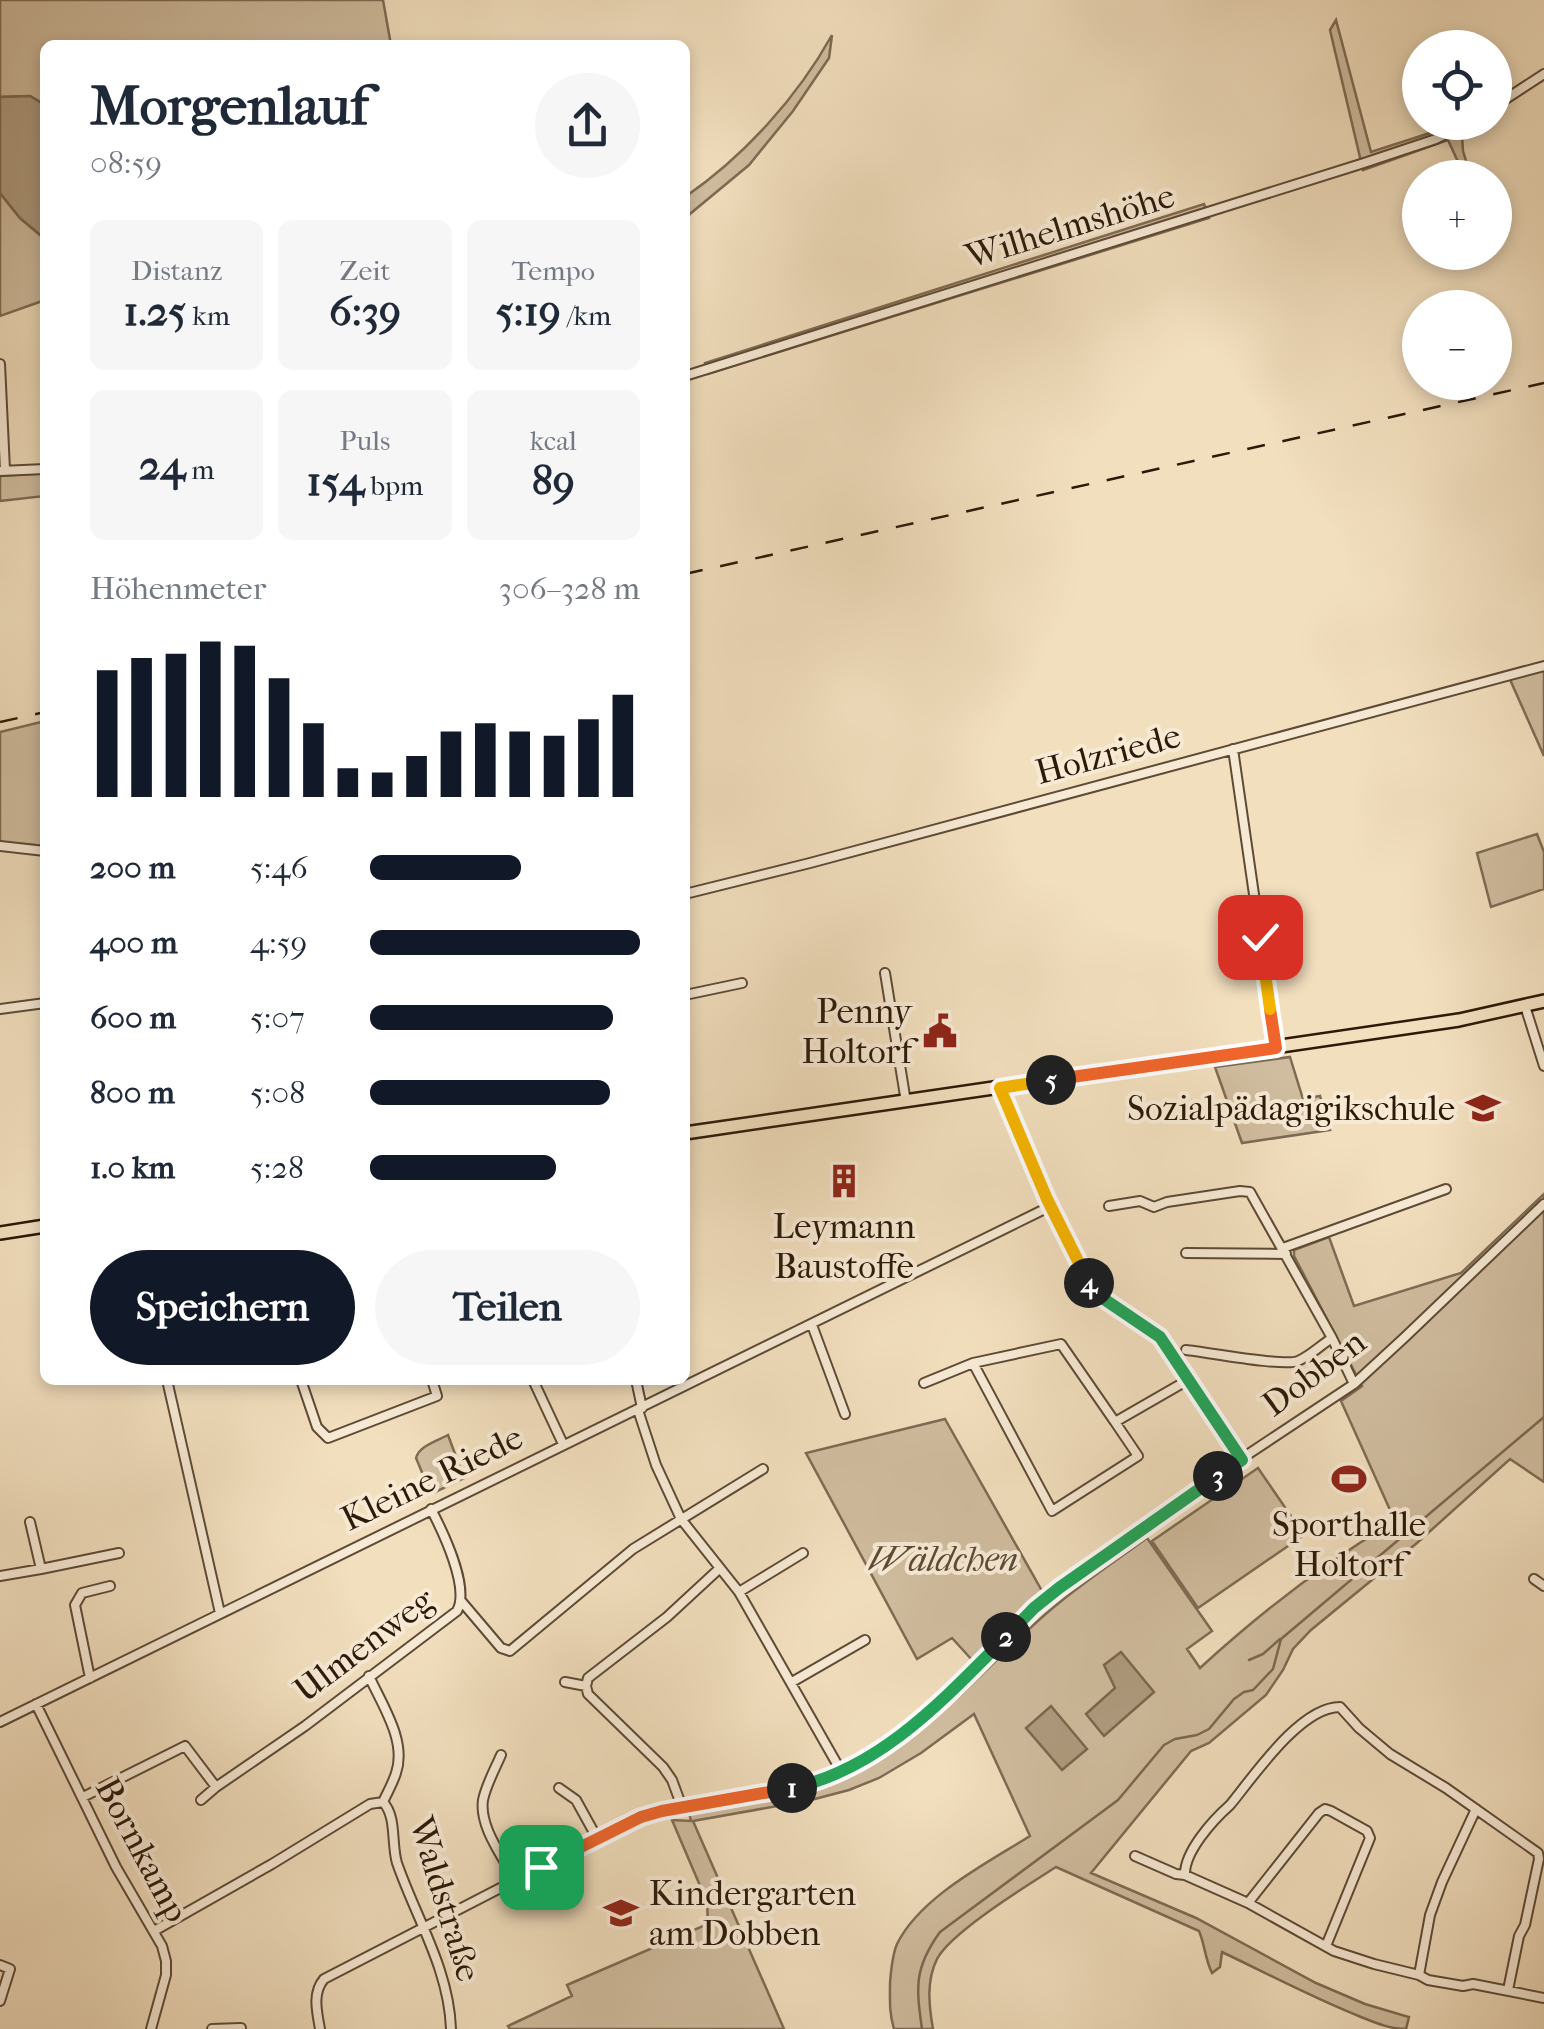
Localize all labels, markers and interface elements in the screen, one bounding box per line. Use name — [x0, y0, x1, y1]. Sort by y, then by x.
map controls — [1402, 30, 1512, 400]
button: locate — [1402, 30, 1512, 140]
button: share — [535, 73, 640, 178]
text: Morgenlauf — [90, 74, 369, 138]
text: 08:59 — [90, 144, 162, 181]
button: + — [1402, 160, 1512, 270]
street label: Wilhelmshöhe — [960, 175, 1179, 277]
text: Distanz — [131, 254, 222, 287]
text: Zeit — [340, 254, 390, 287]
text: Tempo — [512, 254, 595, 287]
text: 1.25 — [123, 287, 186, 336]
text: 6:39 — [329, 287, 401, 336]
text: 5:19 — [495, 287, 561, 336]
button: − — [1402, 290, 1512, 400]
text: km — [186, 299, 230, 332]
text: /km — [561, 299, 611, 332]
text: Puls — [340, 424, 390, 457]
text: kcal — [530, 424, 577, 457]
text: 24 — [139, 441, 185, 490]
text: m — [185, 453, 215, 486]
text: 154 — [307, 457, 364, 506]
text: 89 — [532, 457, 575, 506]
text: bpm — [364, 469, 423, 502]
text: Höhenmeter — [90, 570, 266, 607]
text: 306–328 m — [499, 570, 640, 607]
street label: Holzriede — [1031, 715, 1185, 793]
text: 200 m — [90, 849, 175, 886]
text: 5:46 — [250, 849, 308, 886]
pin — [1218, 895, 1303, 980]
icon: check — [1233, 910, 1288, 965]
text: 400 m — [90, 924, 178, 961]
text: 4:59 — [250, 924, 307, 961]
place label: Penny Holtorf — [801, 991, 919, 1072]
text: 600 m — [90, 999, 176, 1036]
text: 5:07 — [250, 999, 305, 1036]
public building icon: Penny Holtorf — [921, 1012, 959, 1050]
pin: 5 — [1026, 1055, 1076, 1105]
text: 5 — [1045, 1063, 1057, 1096]
text: 800 m — [90, 1074, 175, 1111]
text: 5:08 — [250, 1074, 305, 1111]
place label: Sozialpädagigikschule — [1127, 1088, 1455, 1129]
school or university icon: Sozialpädagigikschule — [1464, 1089, 1502, 1127]
text: 1.0 km — [90, 1149, 175, 1186]
text: 5:28 — [250, 1149, 304, 1186]
building icon: Leymann Baustoffe — [825, 1162, 863, 1200]
place label: Leymann Baustoffe — [773, 1206, 915, 1287]
button: Speichern — [90, 1250, 355, 1365]
button: Teilen — [375, 1250, 640, 1365]
pin: 4 — [1064, 1258, 1114, 1308]
text: 4 — [1081, 1266, 1097, 1299]
street label: Dobben — [1254, 1321, 1374, 1425]
street label: Kleine Riede — [335, 1416, 529, 1540]
pin: 3 — [1193, 1451, 1243, 1501]
text: 3 — [1212, 1459, 1224, 1492]
sports icon: Sporthalle Holtorf — [1330, 1460, 1368, 1498]
place label: Sporthalle Holtorf — [1272, 1504, 1426, 1585]
park label: Wäldchen — [868, 1539, 1018, 1580]
street label: Ulmenweg — [286, 1579, 442, 1711]
pin: 2 — [981, 1612, 1031, 1662]
text: 2 — [999, 1620, 1013, 1653]
pin: 1 — [767, 1763, 817, 1813]
street label: Bornkamp — [87, 1771, 197, 1929]
text: 1 — [787, 1771, 797, 1804]
street label: Waldstraße — [400, 1811, 489, 1986]
pin — [499, 1825, 584, 1910]
icon: arrive — [514, 1840, 569, 1895]
place label: Kindergarten am Dobben — [649, 1873, 856, 1954]
school or university icon: Kindergarten am Dobben — [602, 1894, 640, 1932]

